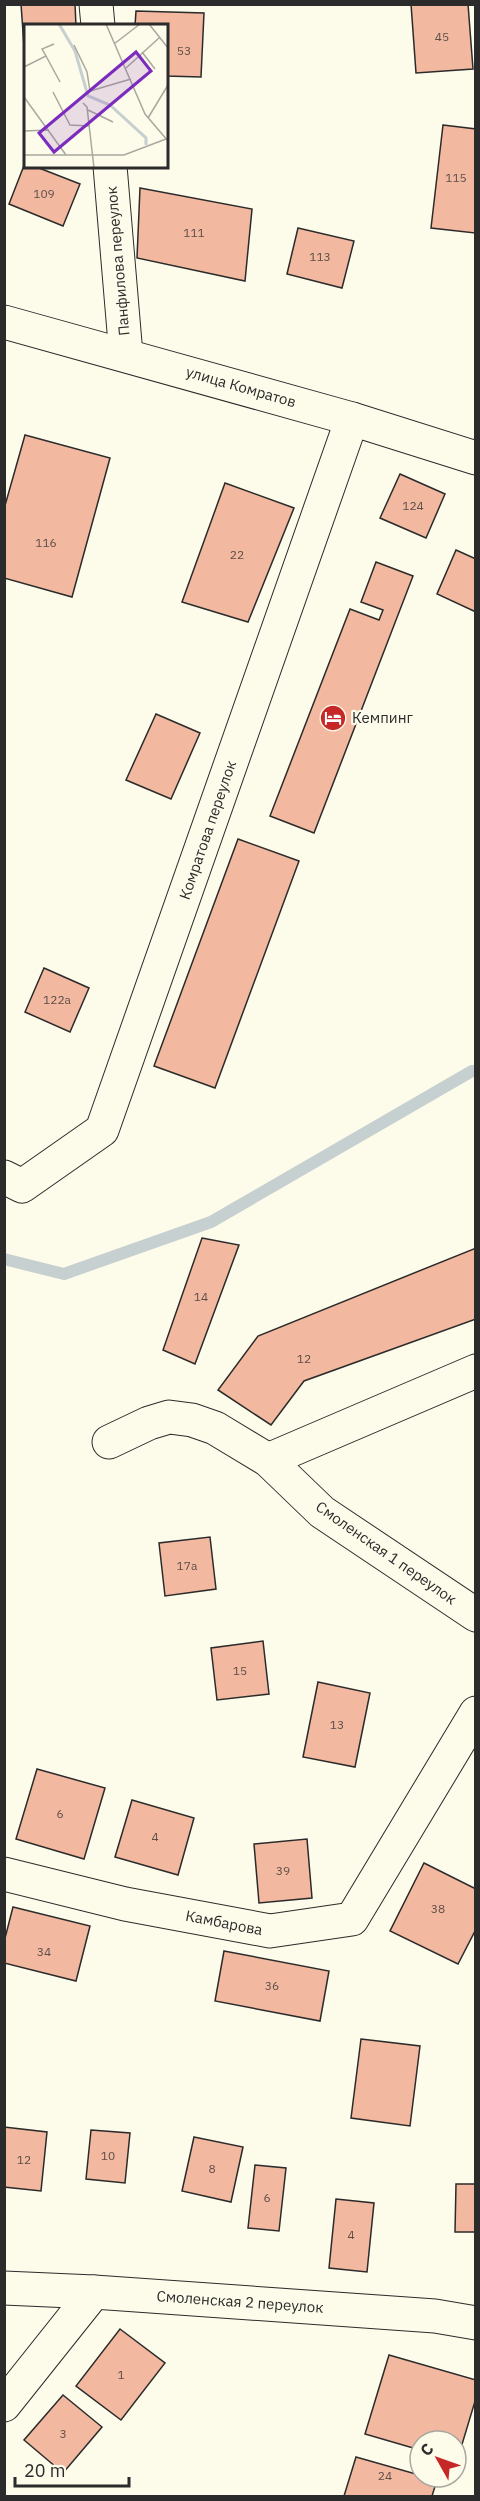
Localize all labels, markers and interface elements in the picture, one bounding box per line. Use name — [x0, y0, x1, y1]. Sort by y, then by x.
inset map — [24, 24, 168, 168]
house number: 45 — [435, 29, 449, 44]
house number: 53 — [177, 43, 191, 58]
house number: 115 — [445, 170, 467, 185]
street label: Панфилова переулок — [101, 185, 134, 337]
house number: 109 — [33, 186, 55, 201]
house number: 111 — [183, 225, 205, 240]
house number: 113 — [309, 249, 331, 264]
street label: улица Комратов — [184, 362, 298, 411]
house number: 124 — [402, 498, 424, 513]
house number: 116 — [35, 535, 57, 550]
house number: 22 — [230, 547, 244, 562]
hotel icon: Кемпинг — [318, 703, 348, 733]
place label: Кемпинг — [352, 708, 413, 727]
street label: Комратова переулок — [175, 758, 240, 902]
house number: 122а — [43, 992, 72, 1007]
house number: 14 — [194, 1289, 208, 1304]
house number: 12 — [297, 1351, 311, 1366]
street label: Смоленская 1 переулок — [312, 1497, 460, 1608]
house number: 17а — [177, 1558, 198, 1573]
house number: 15 — [233, 1663, 247, 1678]
house number: 13 — [330, 1717, 344, 1732]
house number: 6 — [56, 1806, 64, 1821]
house number: 4 — [151, 1829, 159, 1844]
house number: 39 — [276, 1863, 290, 1878]
house number: 38 — [431, 1901, 445, 1916]
street label: Камбарова — [184, 1906, 264, 1939]
house number: 34 — [37, 1944, 51, 1959]
house number: 36 — [265, 1978, 279, 1993]
house number: 10 — [101, 2148, 115, 2163]
house number: 12 — [17, 2152, 31, 2167]
house number: 8 — [208, 2161, 216, 2176]
house number: 6 — [263, 2190, 271, 2205]
house number: 4 — [347, 2227, 355, 2242]
street label: Смоленская 2 переулок — [156, 2286, 324, 2317]
house number: 1 — [117, 2367, 125, 2382]
house number: 3 — [59, 2426, 67, 2441]
north arrow — [408, 2429, 468, 2489]
text: С — [415, 2439, 438, 2460]
scale bar — [15, 2450, 129, 2488]
text: 20 m — [24, 2459, 66, 2482]
house number: 24 — [378, 2468, 392, 2483]

